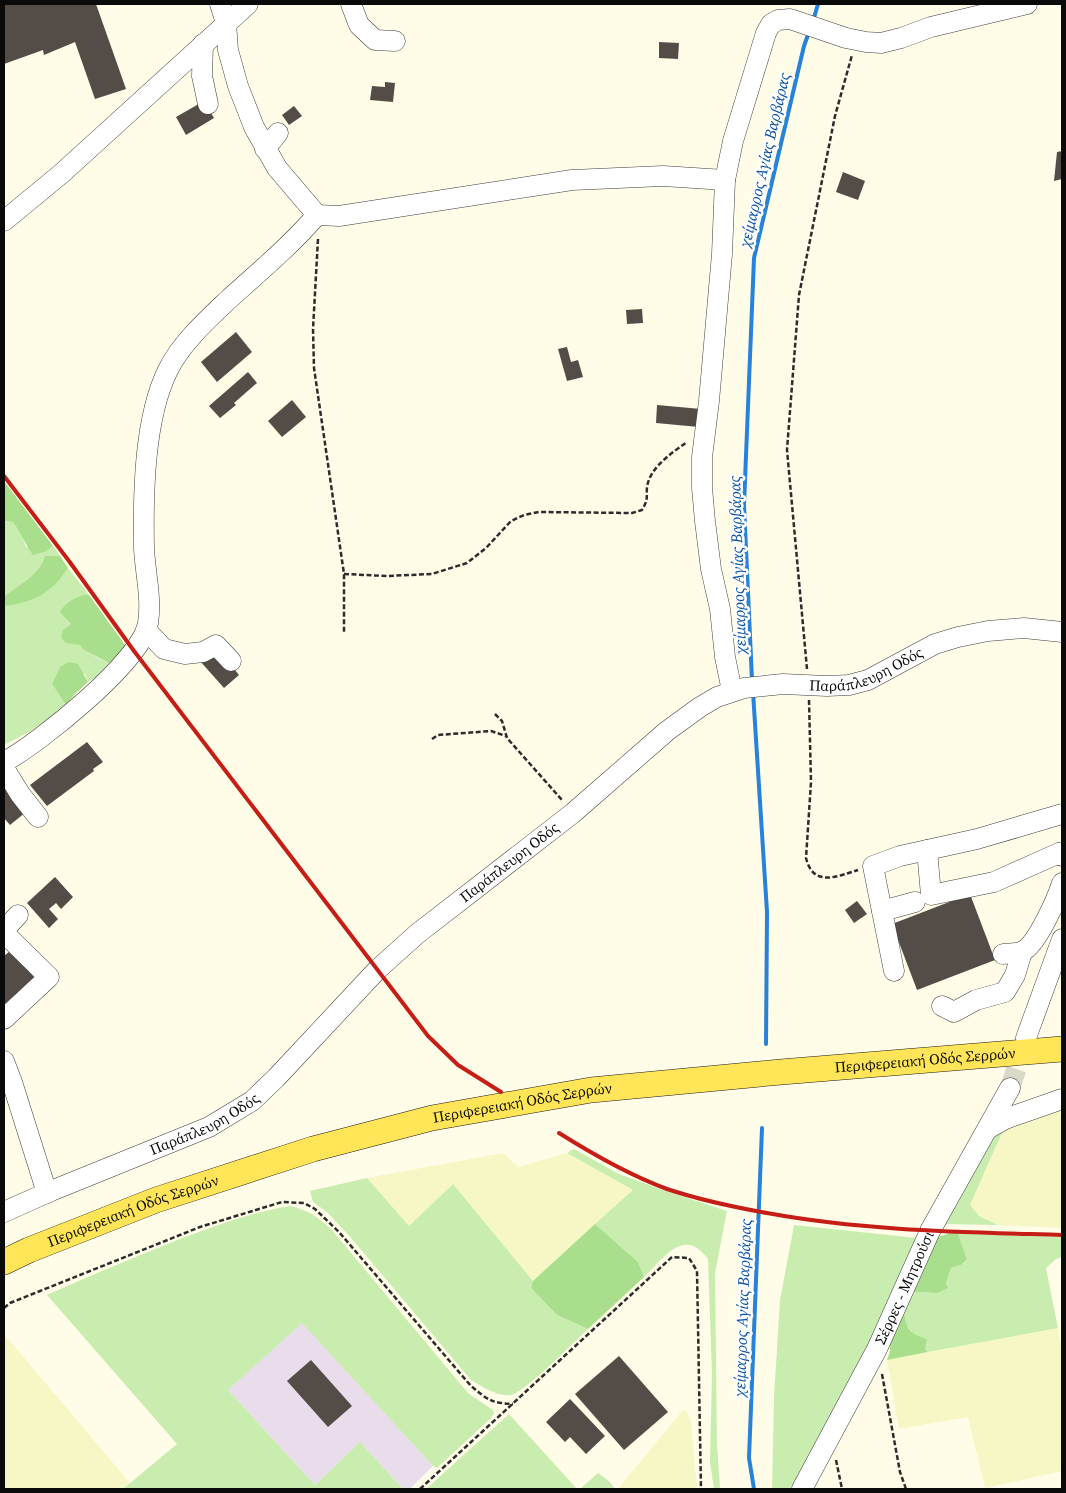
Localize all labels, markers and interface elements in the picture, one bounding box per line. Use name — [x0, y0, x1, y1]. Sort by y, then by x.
water label: χείμαρρος Αγίας Βαρβάρας — [733, 70, 795, 250]
water label: χείμαρρος Αγίας Βαρβάρας — [723, 475, 751, 655]
street label: Παράπλευρη Οδός — [809, 641, 927, 696]
street label: Παράπλευρη Οδός — [455, 817, 563, 907]
street label: Περιφερειακή Οδός Σερρών — [834, 1042, 1016, 1078]
street label: Περιφερειακή Οδός Σερρών — [431, 1077, 613, 1128]
street label: Παράπλευρη Οδός — [146, 1088, 264, 1160]
street label: Περιφερειακή Οδός Σερρών — [44, 1169, 221, 1252]
water label: χείμαρρος Αγίας Βαρβάρας — [728, 1218, 756, 1398]
street label: Σέρρες - Μητρούσι — [869, 1227, 939, 1348]

